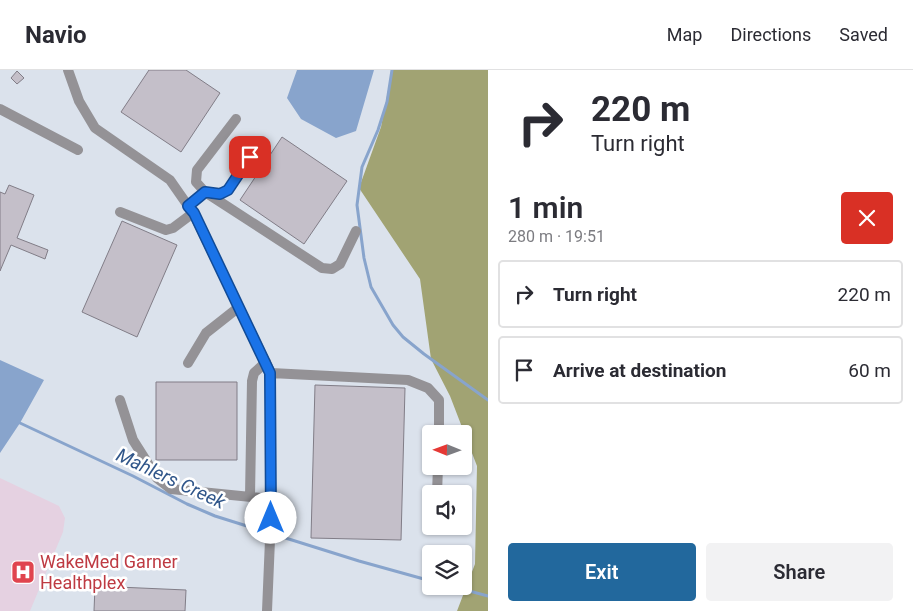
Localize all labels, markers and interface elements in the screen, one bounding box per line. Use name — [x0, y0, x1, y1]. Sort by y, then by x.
text: Navio — [25, 21, 87, 49]
text: Map — [667, 24, 702, 45]
text: Directions — [730, 24, 811, 45]
text: Saved — [839, 24, 888, 45]
text: 220 m — [591, 89, 690, 130]
icon: right — [508, 90, 573, 155]
text: Turn right — [591, 131, 685, 156]
pin — [229, 136, 271, 178]
icon: arrive — [236, 143, 264, 171]
text: 1 min — [508, 190, 583, 225]
button: close — [841, 192, 893, 244]
text: 280 m · 19:51 — [508, 227, 605, 246]
icon: right — [510, 280, 538, 308]
text: Turn right — [553, 283, 637, 306]
text: 220 m — [838, 283, 891, 306]
icon: arrive — [510, 356, 538, 384]
text: Arrive at destination — [553, 359, 726, 382]
text: 60 m — [848, 359, 891, 382]
north arrow — [422, 425, 472, 475]
map controls — [422, 425, 472, 595]
water label: Mahlers Creek — [113, 443, 230, 514]
button: sound — [422, 485, 472, 535]
position arrow — [244, 491, 296, 543]
button: Exit — [508, 543, 696, 601]
button: Share — [706, 543, 893, 601]
button: layers — [422, 545, 472, 595]
place label: WakeMed Garner Healthplex — [40, 551, 178, 593]
hospital icon: WakeMed Garner Healthplex — [10, 559, 36, 585]

